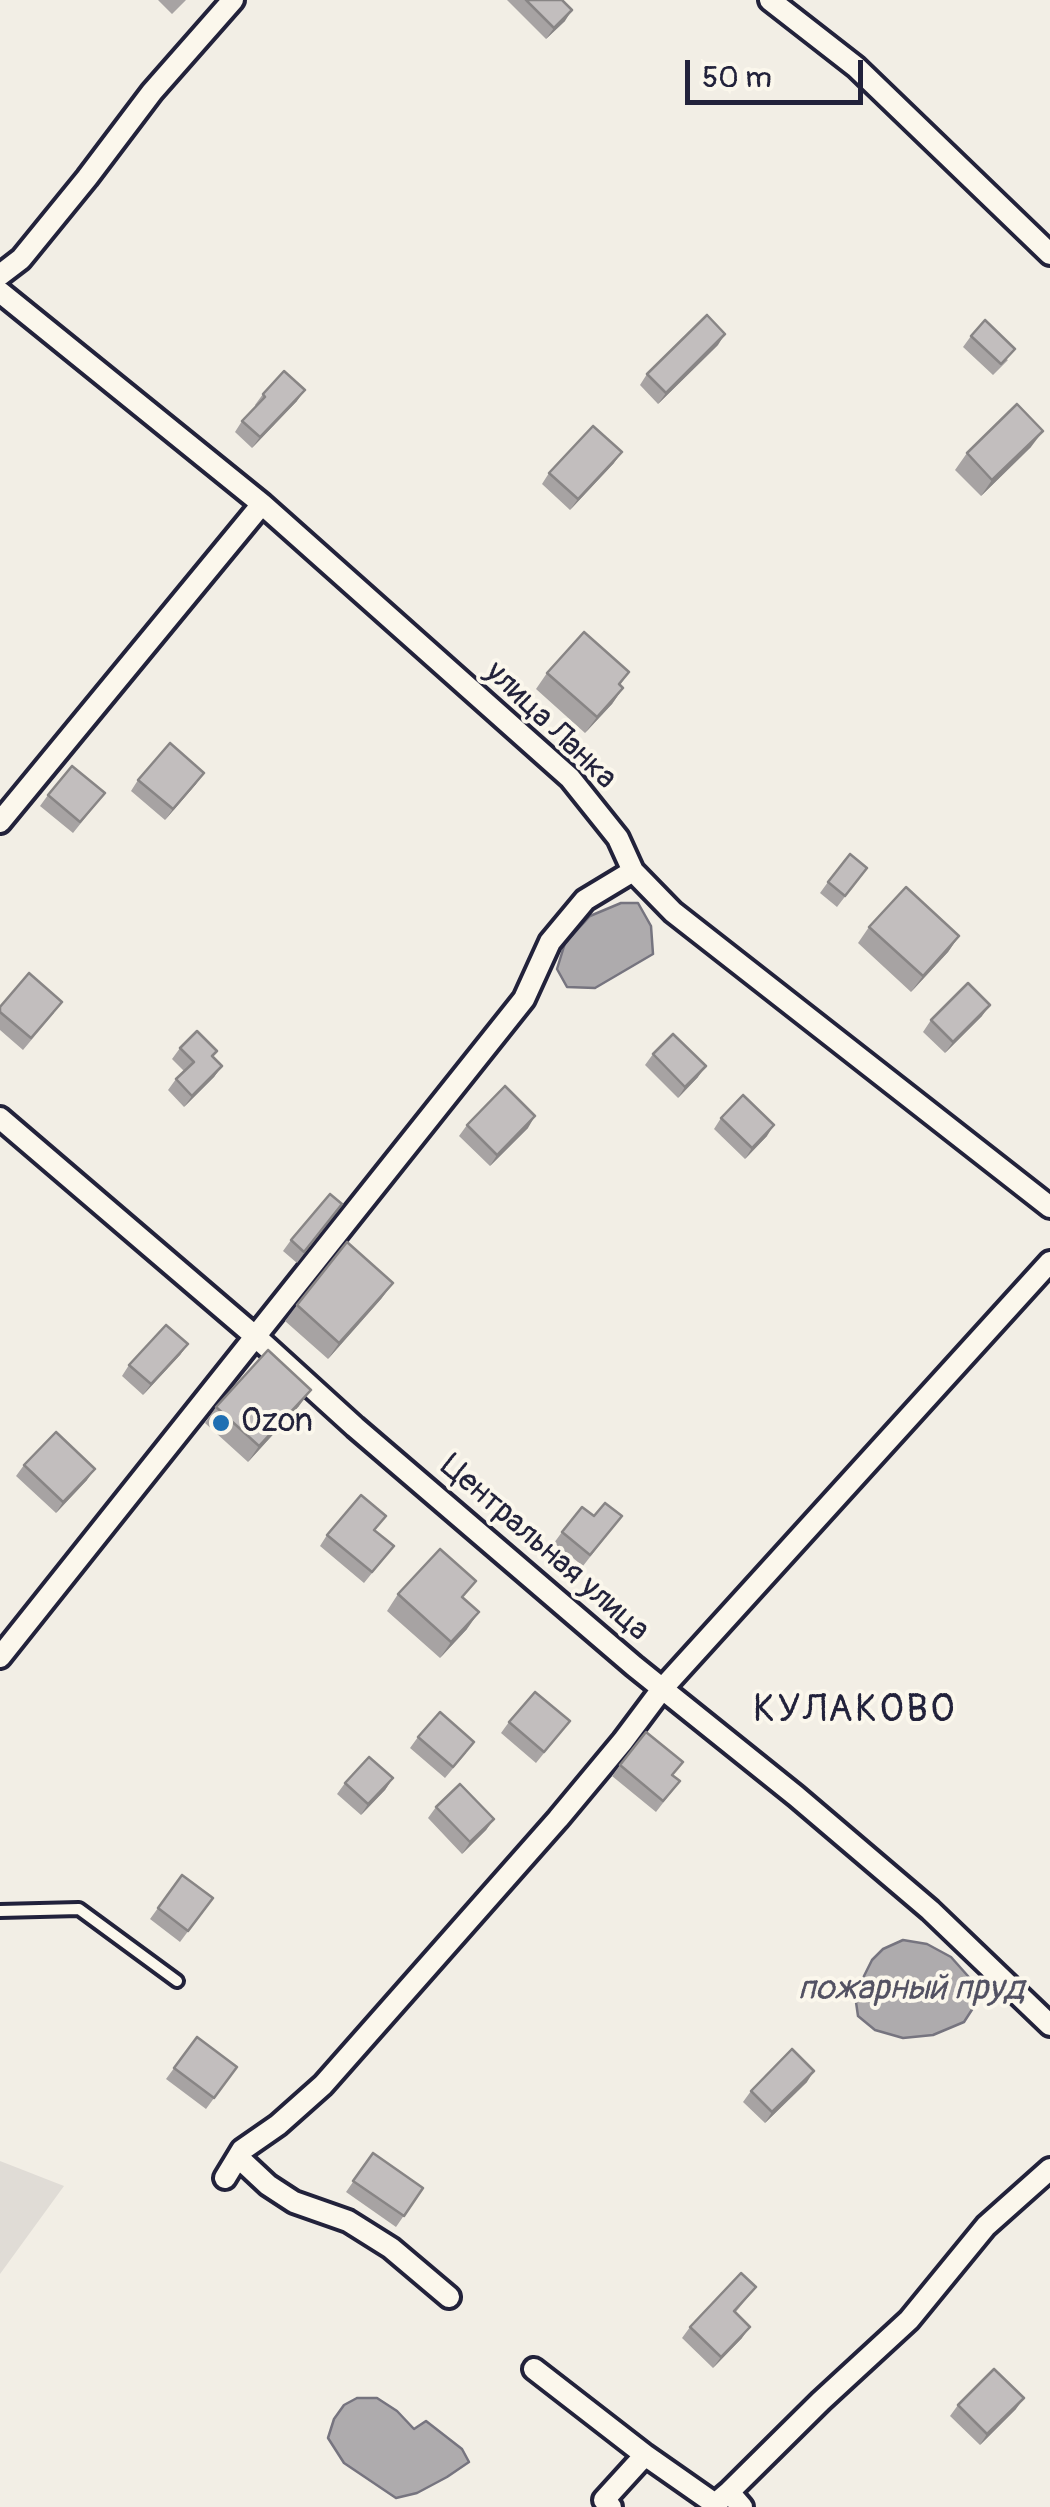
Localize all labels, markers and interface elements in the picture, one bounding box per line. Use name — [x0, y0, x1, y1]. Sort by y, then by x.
scale bar — [690, 40, 868, 102]
text: 50 m — [702, 59, 772, 96]
street label: улица Ланка — [476, 654, 624, 798]
place label: Ozon — [241, 1404, 313, 1442]
marker: Ozon — [210, 1412, 232, 1434]
street label: Центральная улица — [432, 1448, 656, 1650]
district label: КУЛАКОВО — [753, 1688, 957, 1734]
water label: пожарный пруд — [798, 1969, 1024, 2011]

